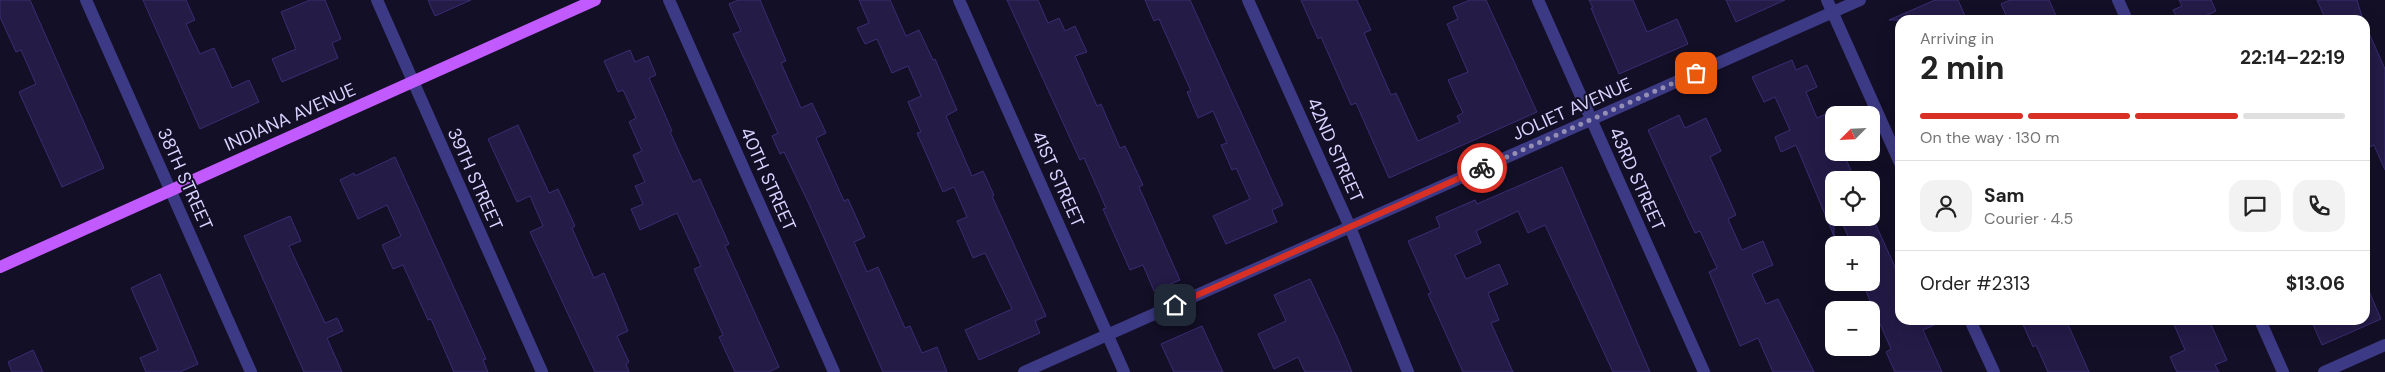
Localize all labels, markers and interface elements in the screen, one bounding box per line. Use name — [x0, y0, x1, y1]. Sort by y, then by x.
text: Arriving in — [1920, 28, 1994, 49]
text: 22:14–22:19 — [2240, 45, 2345, 70]
text: 2 min — [1920, 47, 2005, 89]
pin — [1675, 52, 1717, 94]
icon: bag — [1682, 59, 1710, 87]
street label: JOLIET AVENUE — [1508, 72, 1636, 146]
street label: INDIANA AVENUE — [221, 77, 359, 157]
street label: 42ND STREET — [1301, 94, 1369, 206]
north arrow — [1825, 106, 1880, 161]
map controls — [1825, 106, 1880, 356]
street label: 40TH STREET — [734, 123, 802, 235]
street label: 38TH STREET — [152, 124, 218, 234]
street label: 39TH STREET — [442, 124, 508, 234]
street label: 43RD STREET — [1604, 124, 1670, 234]
street label: 41ST STREET — [1026, 127, 1090, 231]
text: On the way · 130 m — [1920, 127, 2060, 148]
courier — [1457, 143, 1507, 193]
icon: bike — [1468, 154, 1496, 182]
button: locate — [1825, 171, 1880, 226]
button: person — [1920, 180, 1972, 232]
button: chat — [2229, 180, 2281, 232]
button: phone — [2293, 180, 2345, 232]
text: Sam — [1984, 183, 2025, 208]
text: Courier · 4.5 — [1984, 208, 2073, 229]
button: + — [1825, 236, 1880, 291]
text: Order #2313 — [1920, 271, 2030, 296]
text: $13.06 — [2286, 271, 2345, 296]
pin — [1154, 284, 1196, 326]
icon: home — [1161, 291, 1189, 319]
button: − — [1825, 301, 1880, 356]

